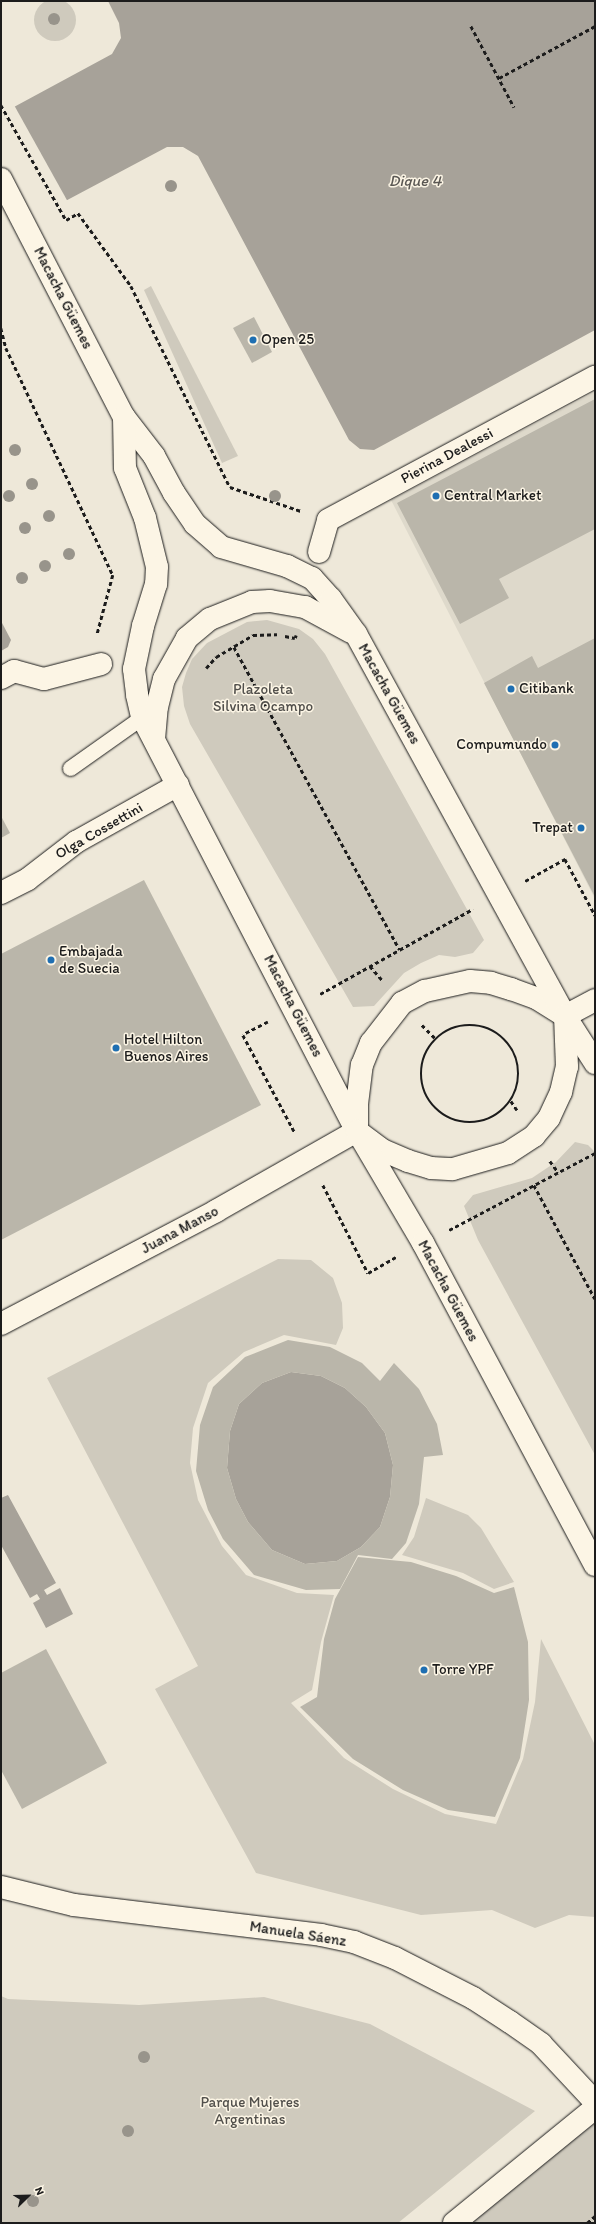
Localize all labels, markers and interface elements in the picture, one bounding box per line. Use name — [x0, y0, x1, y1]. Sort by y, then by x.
water label: Dique 4 — [389, 171, 441, 191]
street label: Macacha Güemes — [30, 244, 96, 352]
place label: Open 25 — [261, 331, 314, 349]
marker: Open 25 — [248, 335, 258, 345]
street label: Pierina Dealessi — [398, 424, 496, 488]
place label: Central Market — [444, 487, 542, 505]
marker: Central Market — [431, 491, 441, 501]
street label: Macacha Güemes — [354, 641, 424, 747]
park label: Plazoleta Silvina Ocampo — [213, 680, 313, 715]
place label: Citibank — [519, 680, 574, 698]
marker: Citibank — [506, 684, 516, 694]
place label: Compumundo — [456, 736, 547, 754]
marker: Compumundo — [550, 740, 560, 750]
street label: Olga Cossettini — [52, 799, 146, 863]
place label: Trepat — [532, 819, 573, 837]
marker: Trepat — [576, 823, 586, 833]
place label: Embajada de Suecia — [59, 942, 123, 977]
street label: Macacha Güemes — [260, 952, 326, 1060]
marker: Embajada de Suecia — [46, 955, 56, 965]
place label: Hotel Hilton Buenos Aires — [124, 1030, 208, 1065]
marker: Hotel Hilton Buenos Aires — [111, 1043, 121, 1053]
street label: Juana Manso — [138, 1202, 222, 1258]
street label: Macacha Güemes — [414, 1237, 482, 1345]
place label: Torre YPF — [432, 1661, 493, 1679]
marker: Torre YPF — [419, 1665, 429, 1675]
street label: Manuela Sáenz — [248, 1917, 348, 1951]
park label: Parque Mujeres Argentinas — [201, 2093, 299, 2128]
north arrow — [8, 2176, 48, 2216]
text: N — [32, 2185, 47, 2197]

